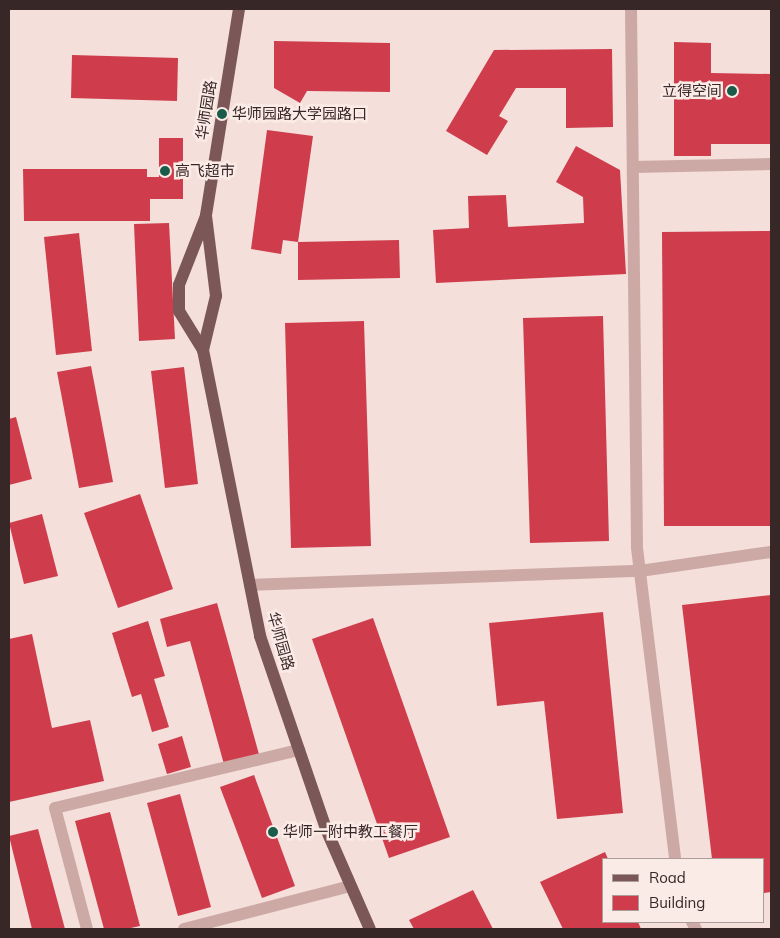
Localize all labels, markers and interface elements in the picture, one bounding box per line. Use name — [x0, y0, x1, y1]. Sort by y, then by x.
street label: 华师园路 — [192, 79, 220, 141]
place label: 立得空间 — [662, 82, 722, 100]
marker: 立得空间 — [726, 85, 738, 97]
place label: 华师园路大学园路口 — [232, 105, 367, 123]
marker: 华师园路大学园路口 — [216, 108, 228, 120]
place label: 高飞超市 — [175, 162, 235, 180]
marker: 高飞超市 — [159, 165, 171, 177]
street label: 华师园路 — [264, 610, 298, 672]
place label: 华师一附中教工餐厅 — [283, 823, 418, 841]
marker: 华师一附中教工餐厅 — [267, 826, 279, 838]
legend — [602, 858, 765, 923]
text: Road — [649, 868, 686, 887]
text: Building — [649, 893, 705, 912]

